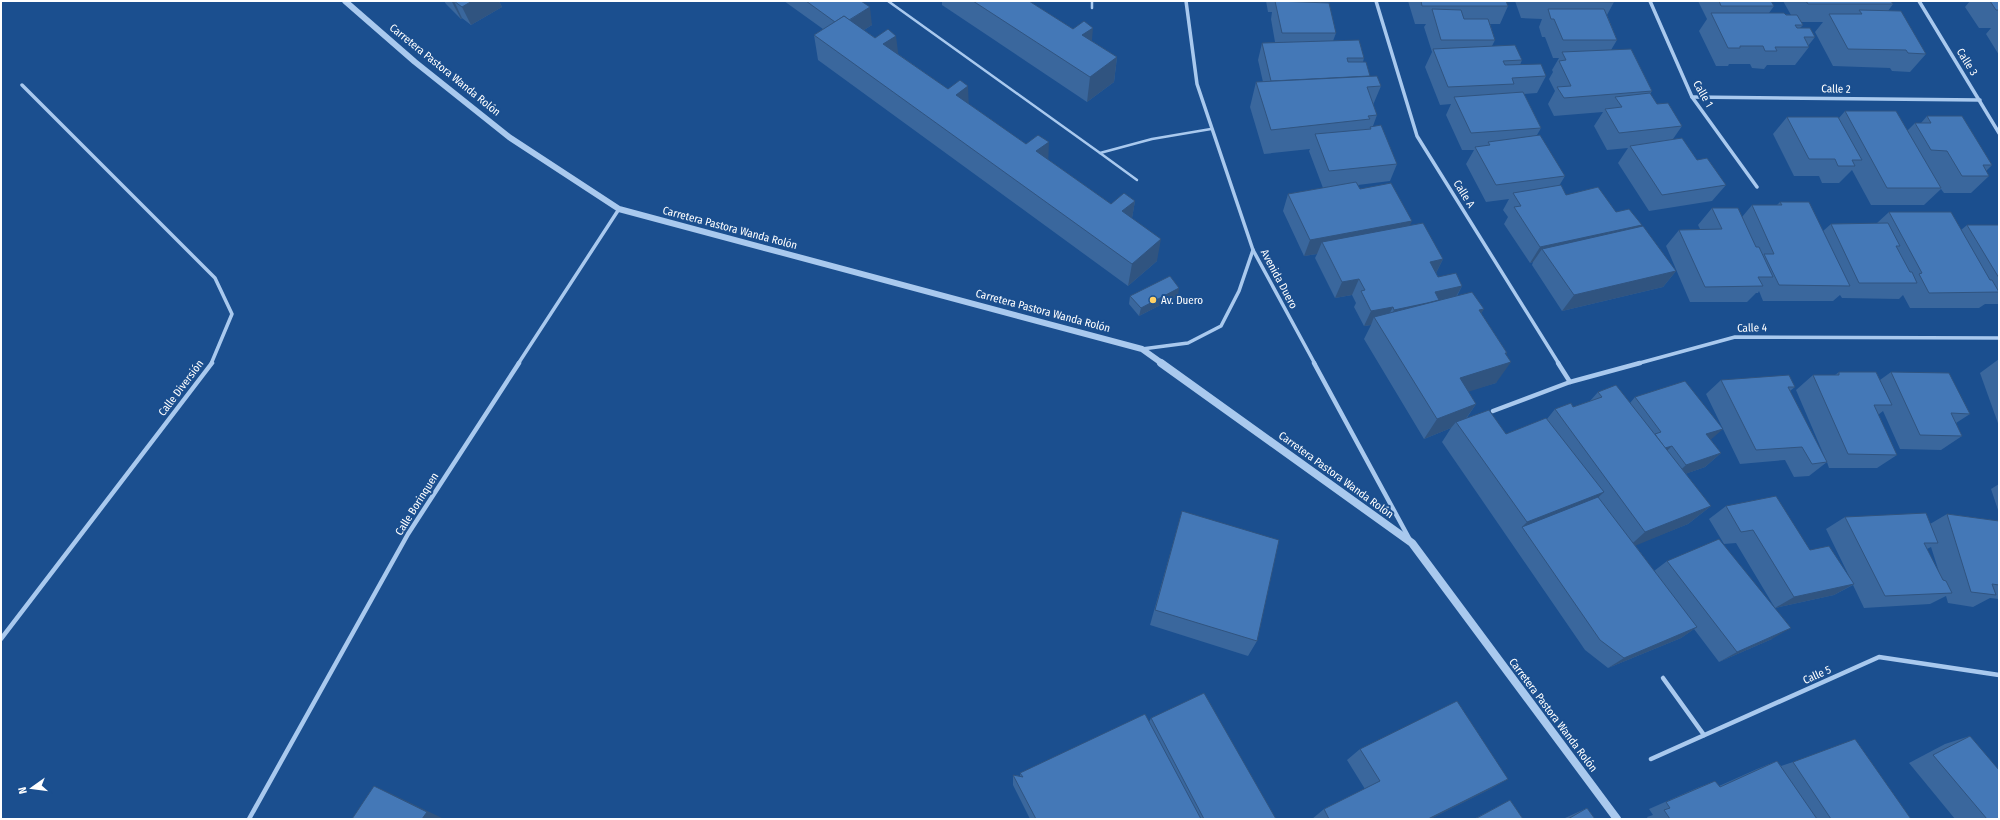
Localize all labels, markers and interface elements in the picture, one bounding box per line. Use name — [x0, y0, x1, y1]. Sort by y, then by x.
street label: Carretera Pastora Wanda Rolón — [387, 21, 503, 119]
street label: Calle 3 — [1954, 46, 1980, 78]
street label: Calle 1 — [1690, 78, 1716, 110]
street label: Calle 2 — [1821, 82, 1851, 96]
street label: Calle A — [1450, 178, 1478, 210]
street label: Carretera Pastora Wanda Rolón — [661, 204, 799, 252]
street label: Avenida Duero — [1258, 247, 1300, 311]
street label: Carretera Pastora Wanda Rolón — [974, 287, 1112, 335]
place label: Av. Duero — [1161, 294, 1203, 307]
marker: Av. Duero — [1148, 295, 1158, 305]
street label: Calle 4 — [1737, 321, 1768, 335]
street label: Calle Diversión — [156, 357, 206, 419]
street label: Carretera Pastora Wanda Rolón — [1276, 429, 1396, 521]
street label: Calle Borinquen — [393, 470, 441, 538]
street label: Carretera Pastora Wanda Rolón — [1506, 656, 1600, 774]
street label: Calle 5 — [1801, 663, 1833, 687]
north arrow — [12, 768, 52, 808]
text: N — [16, 786, 30, 795]

